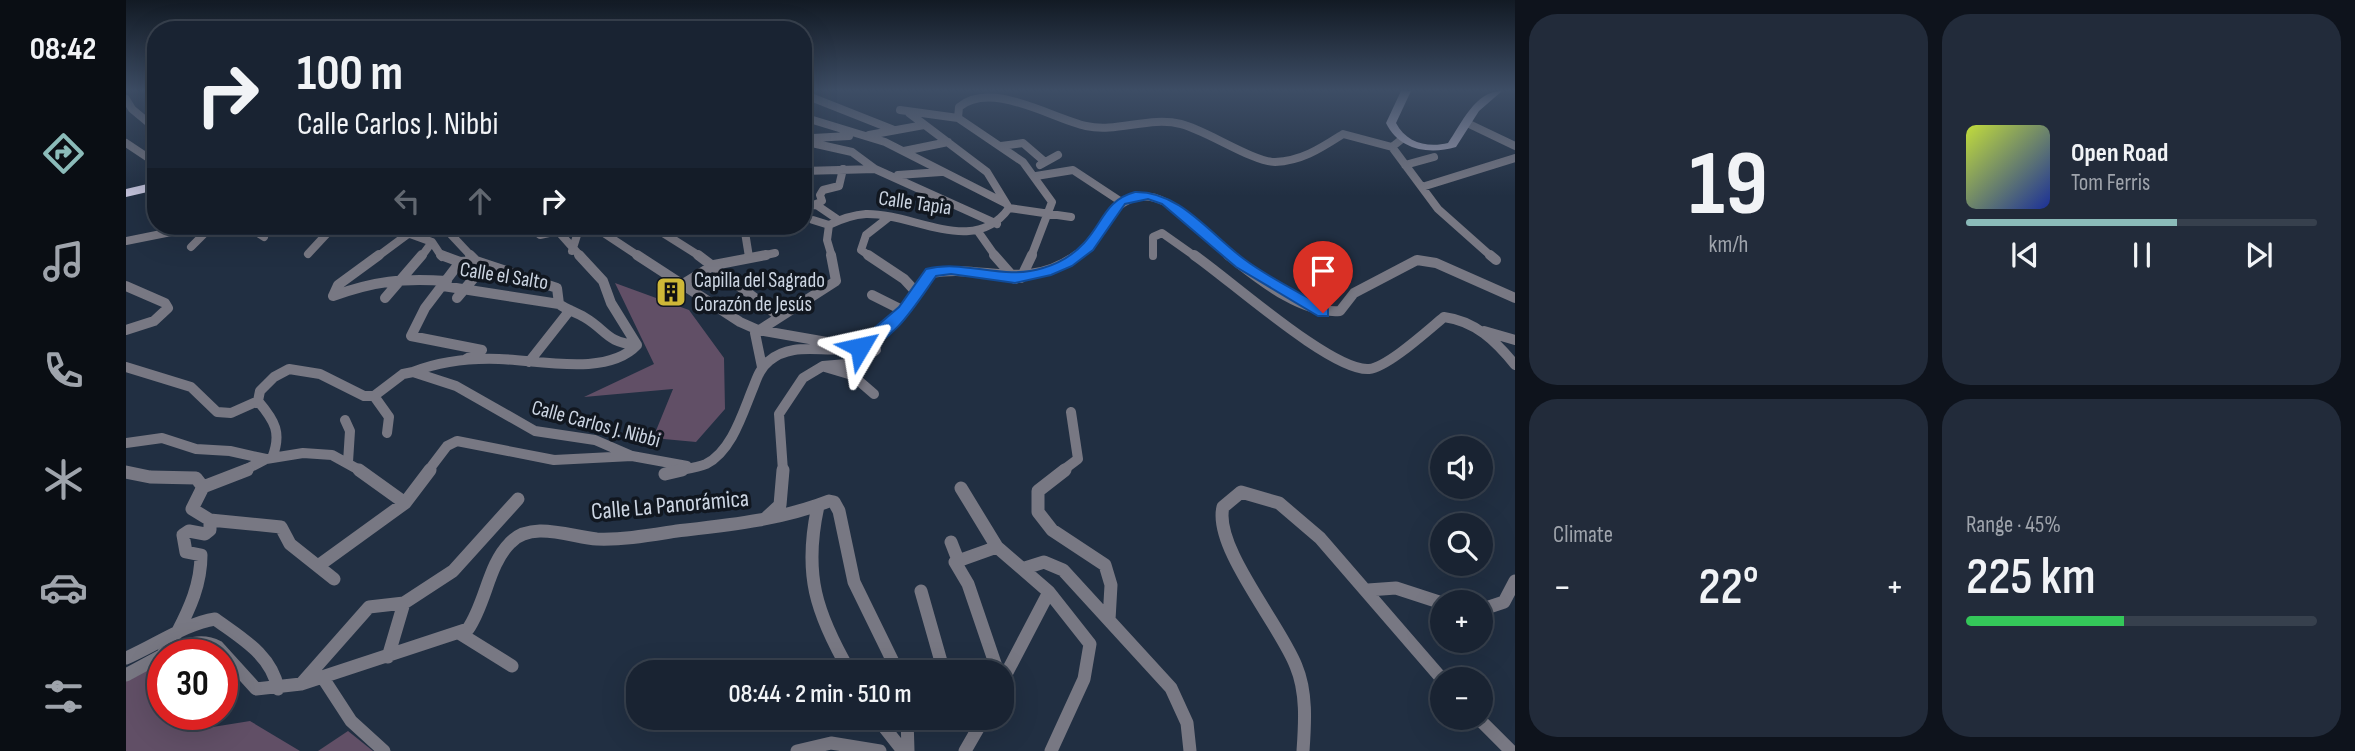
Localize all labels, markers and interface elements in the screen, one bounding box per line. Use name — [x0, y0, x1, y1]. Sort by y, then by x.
text: 08:42 — [30, 30, 96, 69]
text: 100 m — [297, 45, 403, 104]
icon: right — [182, 49, 273, 140]
text: Calle Carlos J. Nibbi — [297, 105, 498, 144]
icon: directions — [39, 129, 88, 178]
text: 19 — [1689, 131, 1768, 240]
text: Open Road — [2071, 138, 2168, 169]
text: Tom Ferris — [2071, 169, 2150, 197]
icon: left — [388, 182, 426, 220]
icon: ahead — [461, 182, 499, 220]
icon: right — [534, 182, 572, 220]
street label: Calle Tapia — [877, 186, 953, 220]
text: km/h — [1709, 231, 1748, 259]
icon: previous — [2006, 236, 2044, 274]
icon: pause — [2123, 236, 2161, 274]
icon: next — [2240, 236, 2278, 274]
icon: music — [39, 237, 88, 286]
pin — [1293, 241, 1353, 313]
icon: arrive — [1304, 252, 1342, 290]
street label: Calle el Salto — [458, 257, 550, 295]
place label: Capilla del Sagrado Corazón de Jesús — [694, 268, 825, 317]
building icon: Capilla del Sagrado Corazón de Jesús — [654, 275, 688, 309]
position arrow — [823, 310, 897, 384]
icon: phone — [39, 346, 88, 395]
street label: Calle Carlos J. Nibbi — [529, 395, 663, 453]
map controls — [1430, 436, 1493, 730]
button: sound — [1430, 436, 1493, 499]
icon: climate — [39, 455, 88, 504]
street label: Calle La Panorámica — [590, 484, 750, 526]
text: Range · 45% — [1966, 511, 2061, 539]
button: search — [1430, 513, 1493, 576]
text: Climate — [1553, 521, 1613, 549]
text: 225 km — [1966, 546, 2096, 609]
text: 22° — [1698, 556, 1759, 619]
icon: car — [39, 563, 88, 612]
text: − — [1553, 565, 1572, 610]
text: + — [1885, 565, 1904, 610]
button: + — [1430, 590, 1493, 653]
speed limit sign: 30 — [147, 639, 238, 730]
button: − — [1430, 667, 1493, 730]
icon: filters — [39, 672, 88, 721]
text: 08:44 · 2 min · 510 m — [728, 679, 912, 710]

